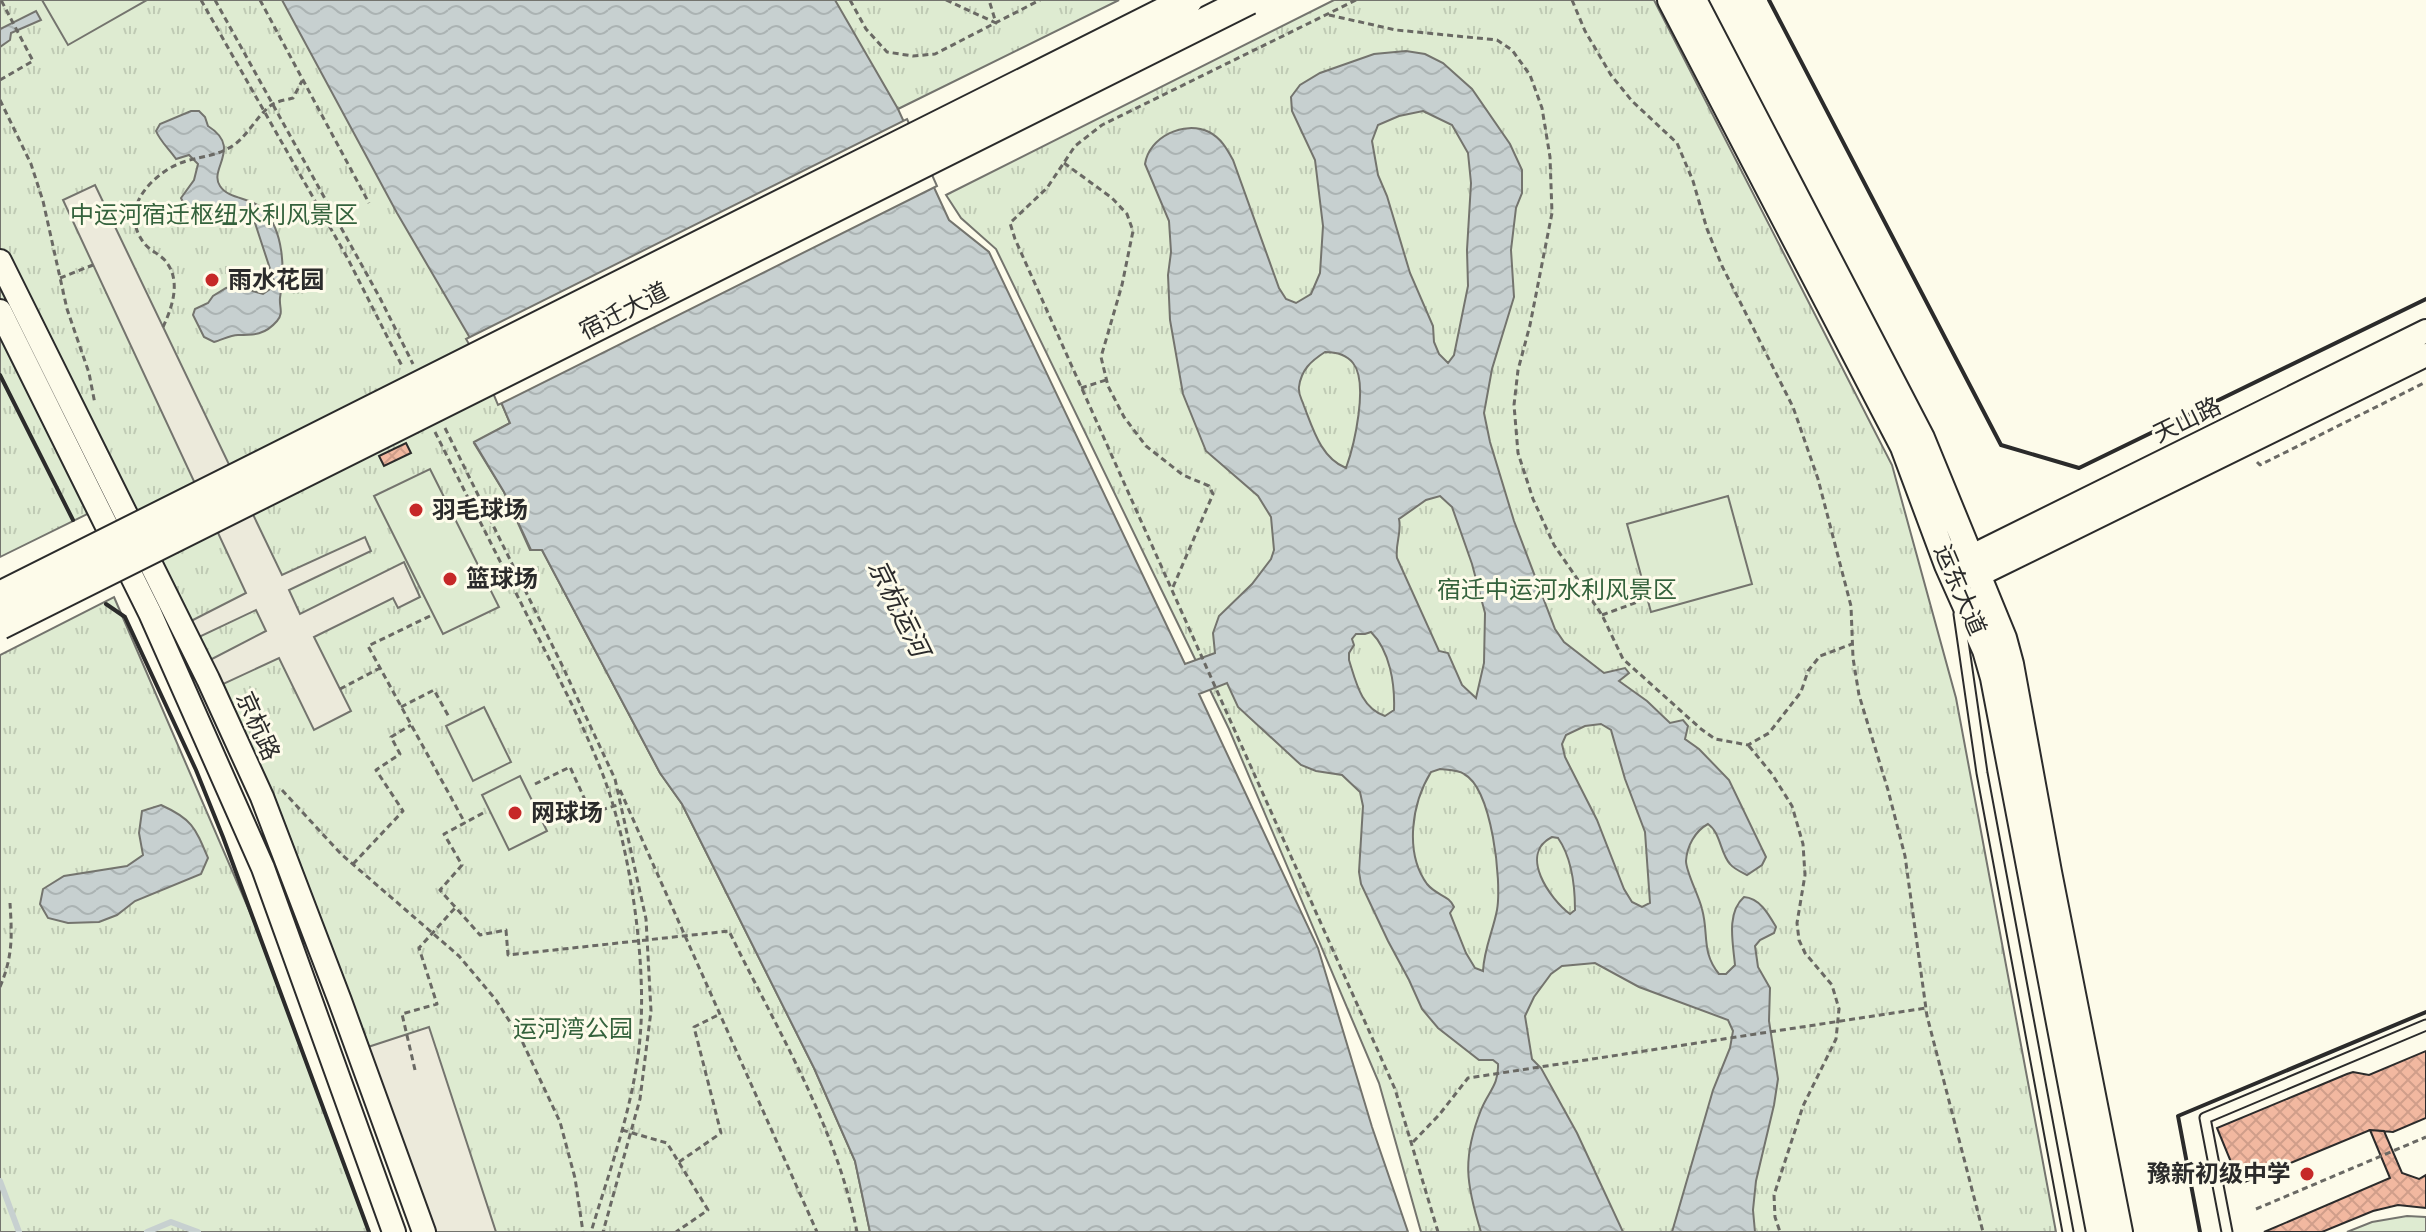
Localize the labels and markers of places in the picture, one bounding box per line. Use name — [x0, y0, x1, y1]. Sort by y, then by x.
place label: 雨水花园 — [228, 265, 324, 294]
marker: 雨水花园 — [203, 271, 221, 289]
place label: 羽毛球场 — [432, 495, 528, 524]
marker: 羽毛球场 — [407, 501, 425, 519]
place label: 篮球场 — [466, 564, 538, 593]
marker: 篮球场 — [441, 570, 459, 588]
place label: 网球场 — [531, 798, 603, 827]
marker: 网球场 — [506, 804, 524, 822]
place label: 豫新初级中学 — [2147, 1159, 2291, 1188]
marker: 豫新初级中学 — [2298, 1165, 2316, 1183]

